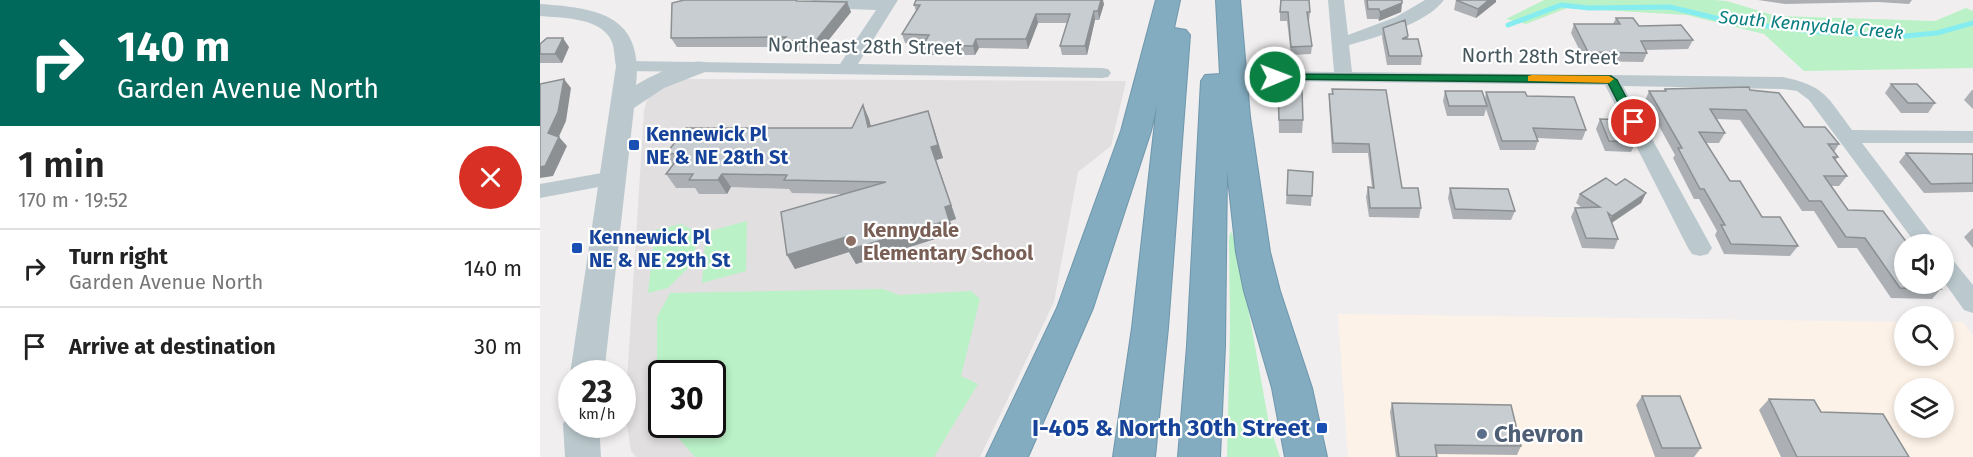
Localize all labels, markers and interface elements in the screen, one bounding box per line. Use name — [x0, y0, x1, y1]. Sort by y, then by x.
water label: South Kennydale Creek — [1717, 6, 1904, 44]
text: 140 m — [117, 22, 230, 72]
icon: right — [18, 24, 96, 102]
street label: Northeast 28th Street — [767, 32, 963, 60]
street label: North 28th Street — [1461, 43, 1619, 69]
position arrow — [1243, 45, 1307, 109]
text: Garden Avenue North — [117, 73, 379, 105]
pin — [1608, 96, 1659, 147]
icon: arrive — [1617, 105, 1650, 138]
place label: Kennewick Pl NE & NE 28th St — [646, 122, 788, 169]
marker: Kennewick Pl NE & NE 28th St — [627, 138, 641, 152]
text: 1 min — [18, 143, 105, 187]
button: close — [459, 146, 522, 209]
text: 170 m · 19:52 — [18, 188, 128, 212]
place label: Kennydale Elementary School — [863, 218, 1033, 265]
place label: Kennewick Pl NE & NE 29th St — [589, 225, 731, 272]
marker: Kennydale Elementary School — [844, 234, 858, 248]
map controls — [1894, 234, 1954, 438]
button: sound — [1894, 234, 1954, 294]
marker: Kennewick Pl NE & NE 29th St — [570, 241, 584, 255]
text: Turn right — [69, 243, 168, 270]
icon: right — [18, 252, 51, 285]
text: 140 m — [464, 255, 522, 282]
text: Garden Avenue North — [69, 270, 263, 294]
button: search — [1894, 306, 1954, 366]
icon: arrive — [18, 330, 51, 363]
text: Arrive at destination — [69, 333, 276, 360]
text: 30 m — [474, 333, 522, 360]
speed limit sign: 30 — [648, 360, 726, 438]
text: 23 — [582, 374, 612, 410]
button: layers — [1894, 378, 1954, 438]
text: km/h — [578, 405, 616, 423]
place label: I-405 & North 30th Street — [1032, 414, 1311, 442]
place label: Chevron — [1494, 420, 1584, 448]
marker: I-405 & North 30th Street — [1315, 421, 1329, 435]
marker: Chevron — [1475, 427, 1489, 441]

